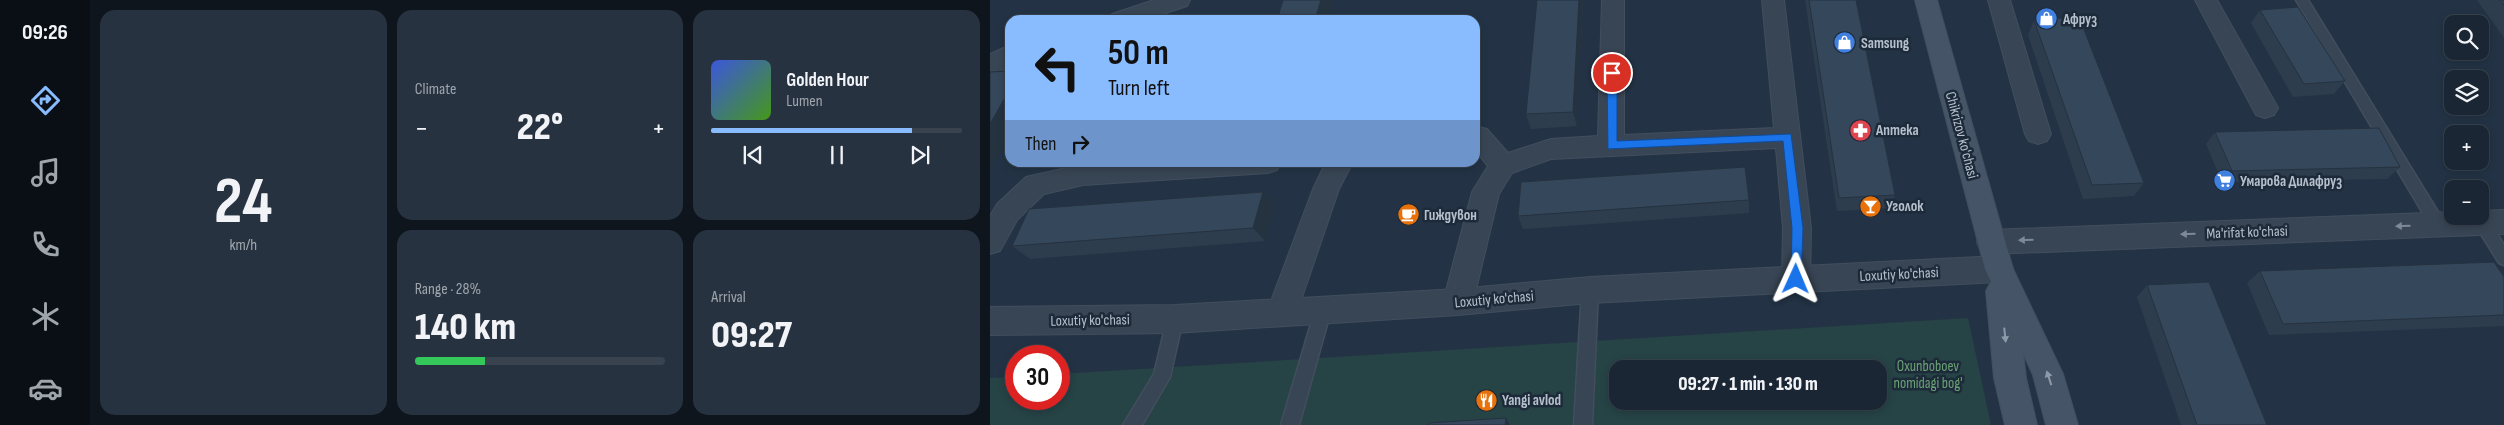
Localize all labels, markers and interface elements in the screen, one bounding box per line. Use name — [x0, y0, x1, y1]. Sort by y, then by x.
shop icon: Афруз — [2035, 7, 2059, 31]
place label: Афруз — [2062, 10, 2097, 29]
map controls — [2444, 15, 2489, 225]
button: search — [2444, 15, 2489, 60]
text: 09:26 — [22, 19, 68, 46]
shop icon: Samsung — [1833, 31, 1857, 55]
text: 50 m — [1108, 32, 1169, 75]
place label: Samsung — [1861, 34, 1910, 53]
icon: left — [1025, 35, 1090, 100]
pin — [1591, 52, 1633, 94]
icon: arrive — [1598, 59, 1626, 87]
text: Golden Hour — [786, 69, 869, 92]
button: layers — [2444, 70, 2489, 115]
text: Turn left — [1108, 75, 1170, 102]
text: Climate — [415, 80, 456, 99]
icon: directions — [28, 83, 63, 118]
street label: Chikrizov ko'chasi — [1941, 90, 1982, 181]
text: Lumen — [786, 92, 823, 111]
text: 22° — [517, 105, 563, 150]
text: − — [415, 112, 428, 145]
text: + — [652, 112, 665, 145]
pharmacy icon: Аптека — [1848, 118, 1872, 142]
place label: Аптека — [1875, 121, 1919, 140]
button: + — [2444, 125, 2489, 170]
icon: right — [1066, 130, 1094, 158]
text: Then — [1025, 133, 1056, 156]
icon: previous — [739, 141, 767, 169]
icon: pause — [823, 141, 851, 169]
icon: next — [906, 141, 934, 169]
icon: music — [28, 155, 63, 190]
text: 24 — [214, 164, 273, 242]
supermarket icon: Умарова Дилафруз — [2212, 169, 2236, 193]
place label: Умарова Дилафруз — [2240, 172, 2342, 191]
button: − — [2444, 180, 2489, 225]
bar icon: Уголок — [1858, 194, 1882, 218]
place label: Уголок — [1886, 197, 1924, 216]
cafe icon: Гиждувон — [1396, 203, 1420, 227]
place label: Гиждувон — [1424, 206, 1477, 225]
street label: Ma'rifat ko'chasi — [2206, 222, 2288, 243]
one-way arrow — [2395, 223, 2411, 231]
icon: phone — [28, 227, 63, 262]
one-way arrow — [2180, 231, 2196, 239]
text: km/h — [229, 236, 257, 255]
one-way arrow — [2017, 237, 2033, 245]
position arrow — [1769, 252, 1821, 304]
street label: Loxutiy ko'chasi — [1859, 263, 1939, 286]
text: Range · 28% — [415, 280, 481, 299]
street label: Loxutiy ko'chasi — [1454, 287, 1535, 312]
text: Arrival — [711, 288, 746, 307]
icon: climate — [28, 299, 63, 334]
text: 140 km — [415, 305, 516, 350]
street label: Loxutiy ko'chasi — [1050, 310, 1130, 331]
text: 09:27 — [711, 313, 792, 358]
one-way arrow — [2002, 327, 2010, 343]
speed limit sign: 30 — [1005, 345, 1070, 410]
park label: Oxunboboev nomidagi bog' — [1893, 357, 1963, 393]
one-way arrow — [2045, 370, 2053, 385]
icon: car — [28, 371, 63, 406]
text: 09:27 · 1 min · 130 m — [1678, 373, 1818, 396]
restaurant icon: Yangi avlod — [1474, 388, 1498, 412]
place label: Yangi avlod — [1502, 391, 1561, 410]

